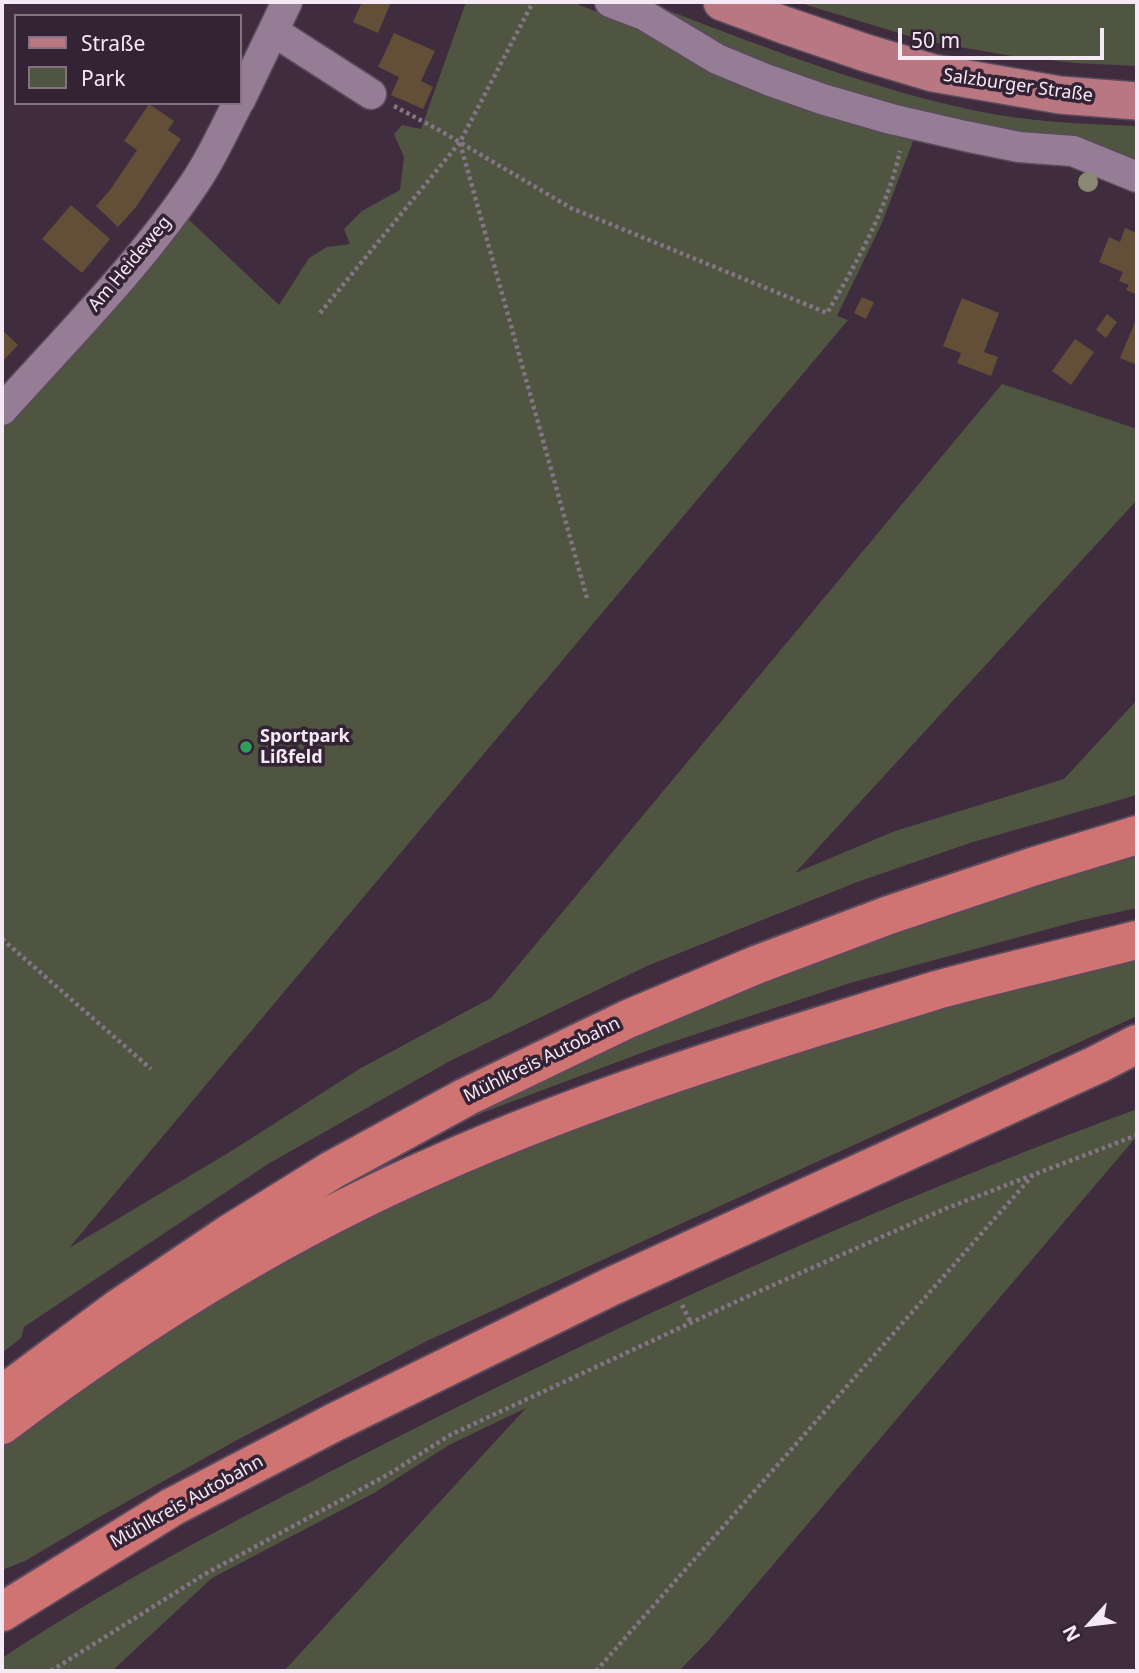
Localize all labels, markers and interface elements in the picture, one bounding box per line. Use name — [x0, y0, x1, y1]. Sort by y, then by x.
legend — [14, 14, 242, 105]
scale bar — [901, 14, 1108, 58]
text: 50 m — [911, 26, 960, 54]
text: Straße — [81, 29, 145, 57]
text: Park — [81, 64, 125, 92]
street label: Salzburger Straße — [942, 65, 1094, 107]
street label: Am Heideweg — [84, 212, 176, 316]
place label: Sportpark Lißfeld — [260, 726, 350, 768]
marker: Sportpark Lißfeld — [238, 739, 254, 755]
street label: Mühlkreis Autobahn — [460, 1013, 624, 1107]
street label: Mühlkreis Autobahn — [107, 1451, 267, 1553]
north arrow — [1055, 1589, 1125, 1659]
text: N — [1056, 1621, 1086, 1646]

